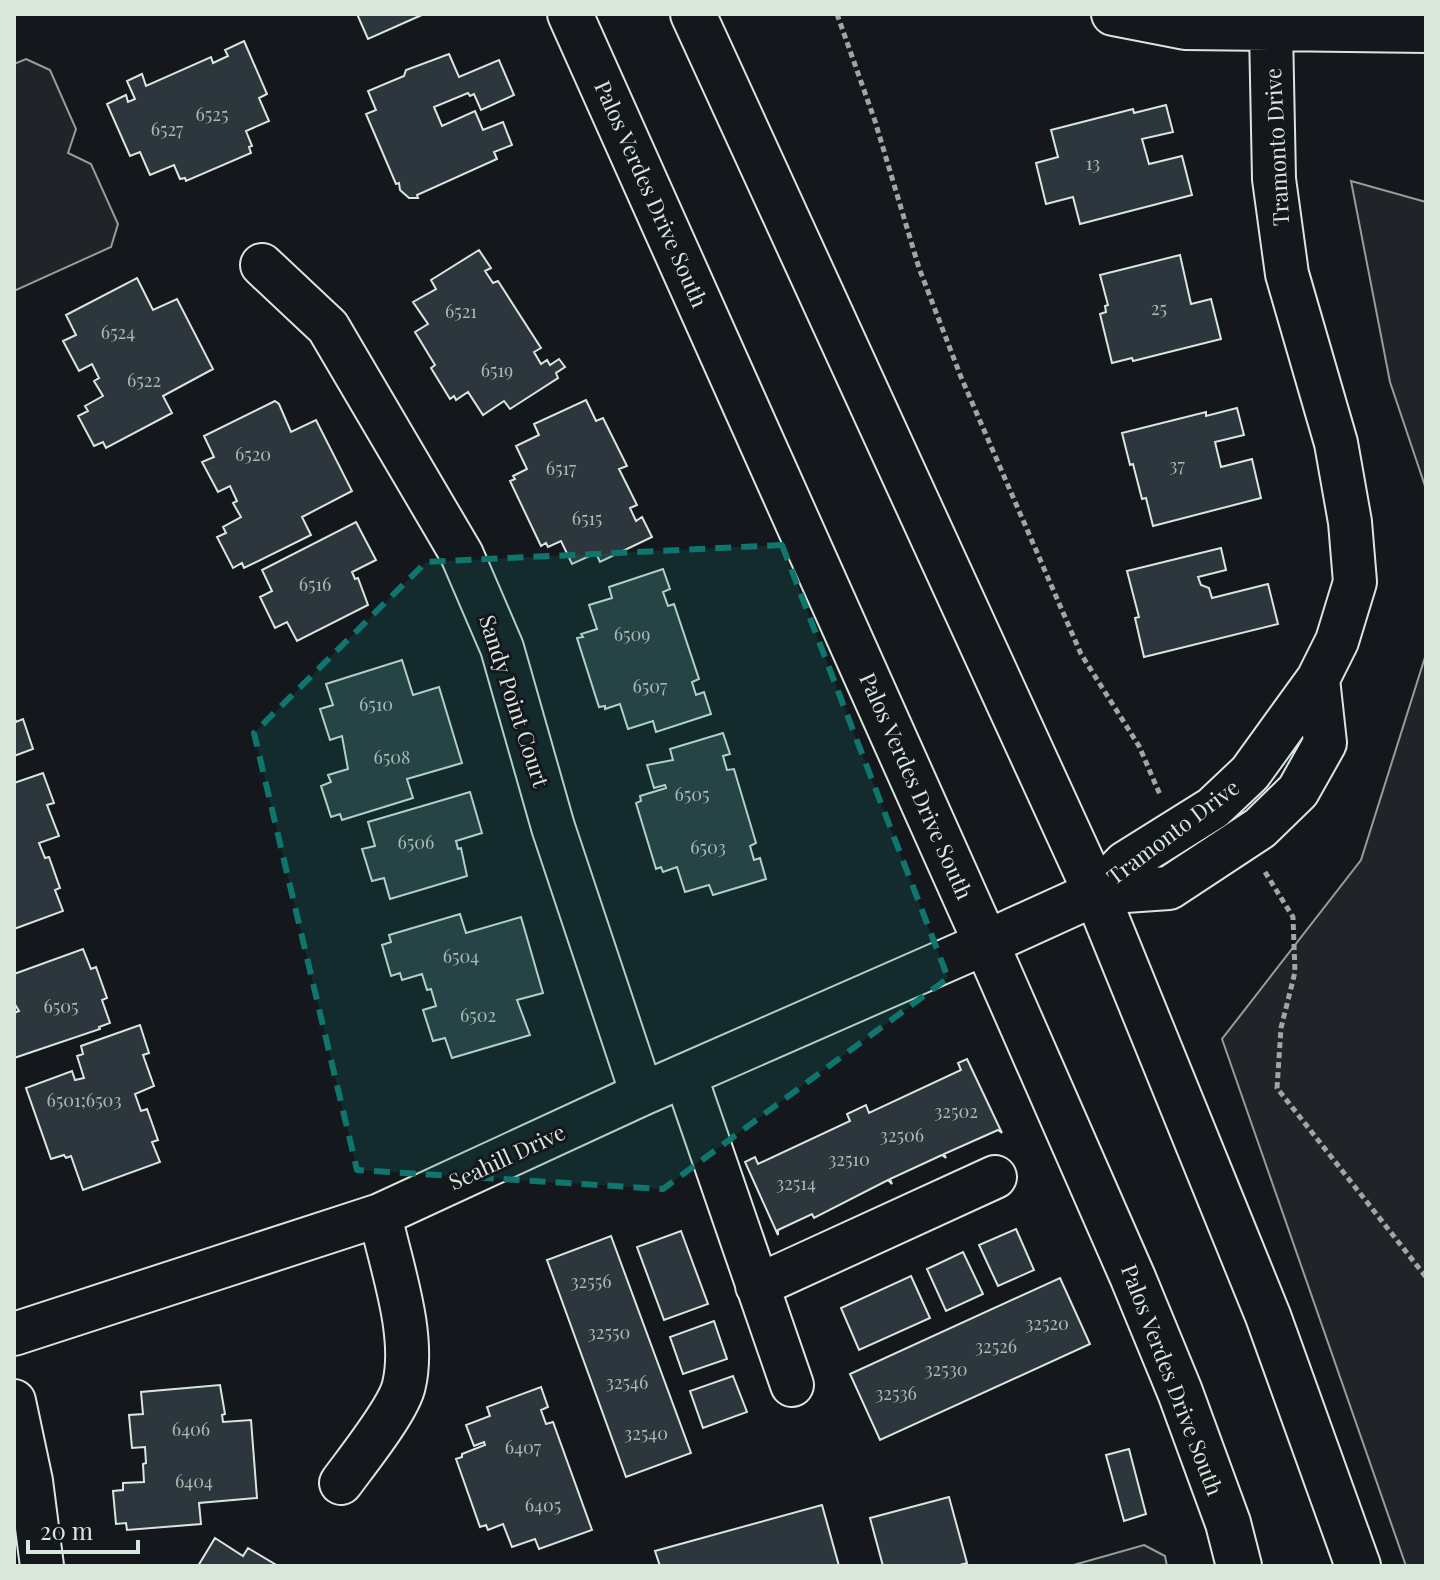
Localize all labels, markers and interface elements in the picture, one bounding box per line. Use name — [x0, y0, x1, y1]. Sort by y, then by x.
street label: Tramonto Drive — [1257, 67, 1295, 227]
street label: Palos Verdes Drive South — [588, 75, 716, 312]
house number: 6525 — [196, 102, 228, 126]
house number: 6527 — [151, 117, 184, 141]
house number: 13 — [1086, 151, 1100, 175]
house number: 25 — [1151, 296, 1167, 320]
house number: 6521 — [445, 299, 477, 323]
house number: 6524 — [101, 320, 135, 344]
house number: 6519 — [481, 358, 513, 382]
house number: 6522 — [127, 368, 161, 392]
house number: 6520 — [235, 442, 271, 466]
house number: 37 — [1169, 453, 1185, 477]
house number: 6517 — [546, 456, 577, 480]
house number: 6515 — [572, 506, 602, 530]
house number: 6516 — [299, 572, 331, 596]
street label: Sandy Point Court — [473, 611, 557, 792]
house number: 6509 — [614, 622, 650, 646]
street label: Palos Verdes Drive South — [853, 667, 981, 904]
house number: 6507 — [633, 674, 668, 698]
house number: 6510 — [359, 692, 393, 716]
house number: 6508 — [374, 745, 410, 769]
street label: Tramonto Drive — [1100, 772, 1245, 891]
house number: 6505 — [674, 782, 710, 806]
house number: 6506 — [398, 830, 434, 854]
house number: 6503 — [690, 835, 726, 859]
house number: 6504 — [443, 944, 479, 968]
house number: 6505 — [43, 994, 79, 1018]
house number: 6502 — [460, 1003, 496, 1027]
house number: 6501;6503 — [46, 1088, 122, 1112]
house number: 32502 — [934, 1099, 978, 1123]
street label: Seahill Drive — [443, 1116, 570, 1196]
house number: 32506 — [880, 1123, 924, 1147]
house number: 32510 — [828, 1147, 870, 1171]
house number: 32514 — [776, 1171, 816, 1195]
street label: Palos Verdes Drive South — [1115, 1260, 1231, 1500]
house number: 32556 — [571, 1269, 612, 1293]
house number: 32520 — [1025, 1311, 1069, 1335]
house number: 32550 — [588, 1320, 630, 1344]
house number: 32526 — [975, 1334, 1017, 1358]
house number: 32530 — [924, 1357, 968, 1381]
house number: 32546 — [606, 1370, 648, 1394]
house number: 32536 — [875, 1381, 917, 1405]
house number: 6406 — [172, 1417, 210, 1441]
house number: 32540 — [624, 1421, 668, 1445]
house number: 6407 — [505, 1435, 542, 1459]
house number: 6404 — [175, 1469, 213, 1493]
house number: 6405 — [525, 1493, 561, 1517]
scale bar — [28, 1504, 138, 1554]
text: 20 m — [40, 1514, 93, 1546]

